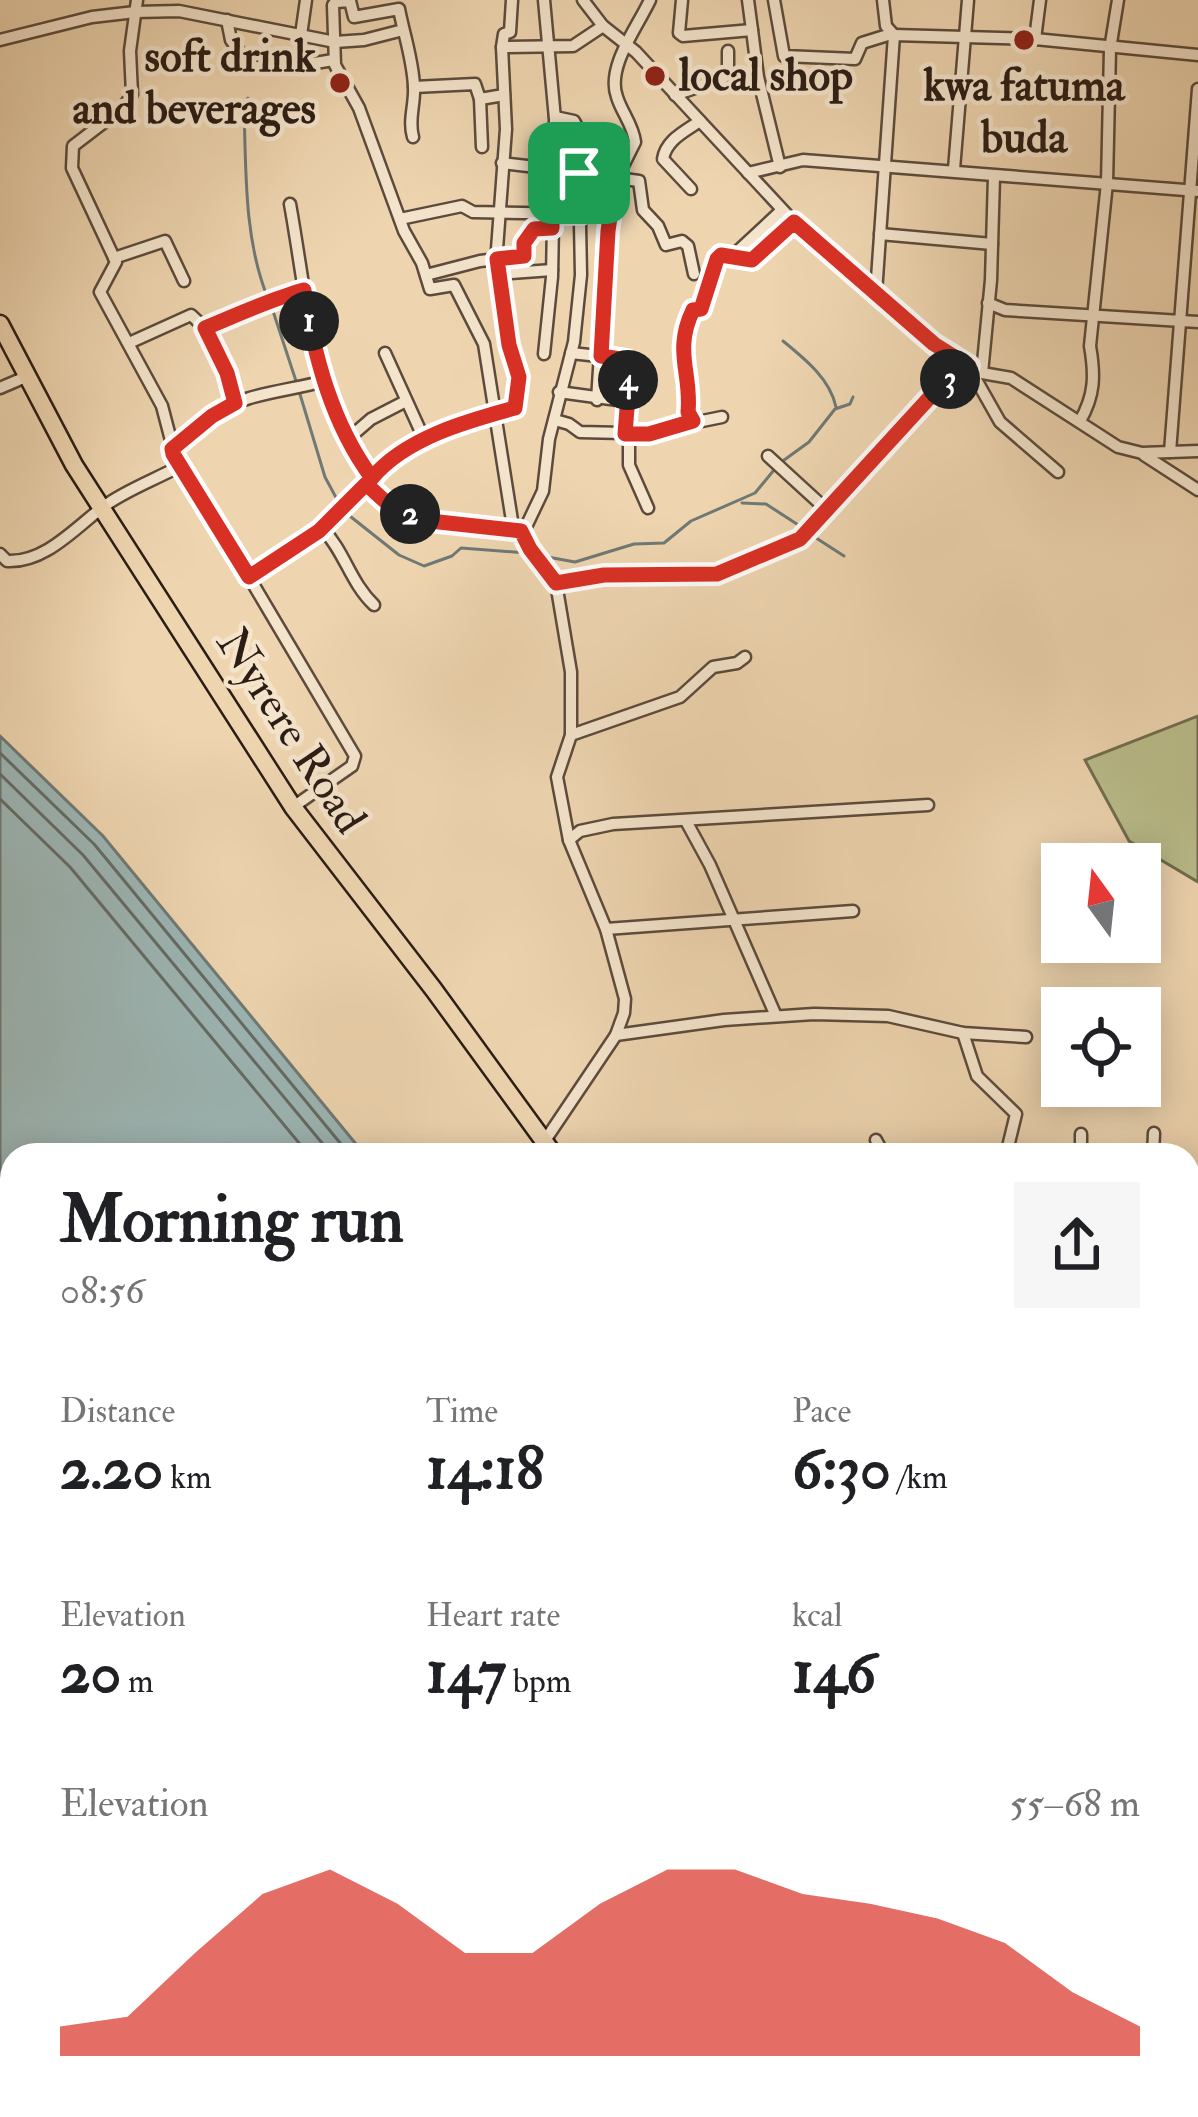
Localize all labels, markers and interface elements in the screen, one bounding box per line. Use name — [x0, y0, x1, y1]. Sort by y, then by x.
marker: kwa fatuma buda — [1011, 27, 1037, 53]
place label: soft drink and beverages — [72, 29, 316, 137]
place label: local shop — [678, 48, 853, 104]
place label: kwa fatuma buda — [922, 58, 1126, 166]
marker: local shop — [642, 63, 668, 89]
marker: soft drink and beverages — [327, 70, 353, 96]
pin — [528, 122, 630, 224]
icon: arrive — [546, 140, 612, 206]
pin: 1 — [279, 291, 339, 351]
text: 1 — [303, 300, 315, 341]
pin: 3 — [920, 349, 980, 409]
pin: 4 — [598, 350, 658, 410]
text: 3 — [944, 358, 956, 399]
text: 4 — [619, 359, 637, 400]
pin: 2 — [380, 484, 440, 544]
text: 2 — [402, 493, 418, 534]
street label: Nyrere Road — [204, 618, 378, 844]
north arrow — [1041, 843, 1161, 963]
map controls — [1041, 843, 1161, 1107]
button: locate — [1041, 987, 1161, 1107]
text: Morning run — [60, 1179, 404, 1262]
button: share — [1014, 1182, 1140, 1308]
text: 08:56 — [60, 1266, 145, 1315]
text: Distance — [60, 1391, 175, 1432]
text: Time — [426, 1391, 498, 1432]
text: Pace — [792, 1391, 851, 1432]
text: 2.20 — [60, 1432, 163, 1507]
text: 14:18 — [426, 1432, 544, 1507]
text: 6:30 — [792, 1432, 891, 1507]
text: km — [163, 1457, 212, 1498]
text: /km — [891, 1457, 948, 1498]
text: Elevation — [60, 1595, 186, 1636]
text: Heart rate — [426, 1595, 560, 1636]
text: kcal — [792, 1595, 843, 1636]
text: 20 — [60, 1636, 121, 1711]
text: 147 — [426, 1636, 506, 1711]
text: 146 — [792, 1636, 876, 1711]
text: m — [121, 1661, 154, 1702]
text: bpm — [506, 1661, 571, 1702]
text: Elevation — [60, 1779, 209, 1828]
text: 55–68 m — [1010, 1779, 1140, 1828]

